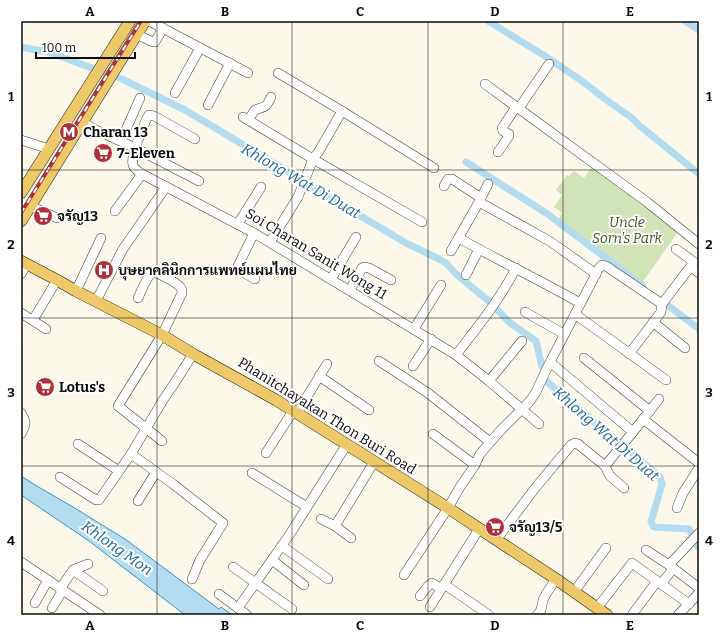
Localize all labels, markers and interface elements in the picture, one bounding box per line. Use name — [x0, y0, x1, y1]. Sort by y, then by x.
text: A — [85, 4, 95, 19]
text: B — [221, 4, 229, 19]
text: C — [356, 4, 364, 19]
text: D — [490, 4, 500, 19]
text: E — [626, 4, 634, 19]
scale bar — [36, 34, 135, 60]
text: 100 m — [42, 41, 77, 55]
text: 1 — [8, 89, 14, 104]
text: 1 — [706, 89, 712, 104]
metro station icon: Charan 13 — [58, 121, 80, 143]
place label: Charan 13 — [83, 124, 148, 141]
water label: Khlong Wat Di Duat — [238, 140, 364, 223]
supermarket icon: 7-Eleven — [92, 142, 114, 164]
place label: 7-Eleven — [117, 145, 175, 162]
supermarket icon: จรัญ13 — [32, 205, 54, 227]
street label: Soi Charan Sanit Wong 11 — [242, 205, 390, 303]
place label: จรัญ13 — [57, 208, 98, 225]
park label: Uncle Sorn's Park — [592, 214, 662, 247]
text: 2 — [7, 237, 15, 252]
text: 2 — [705, 237, 713, 252]
hospital icon: บุษยาคลินิกการแพทย์แผนไทย — [93, 259, 115, 281]
place label: บุษยาคลินิกการแพทย์แผนไทย — [118, 261, 297, 281]
street label: Phanitchayakan Thon Buri Road — [235, 354, 419, 478]
supermarket icon: Lotus's — [34, 376, 56, 398]
place label: Lotus's — [59, 379, 105, 396]
water label: Khlong Wat Di Duat — [549, 383, 663, 485]
text: 3 — [7, 385, 15, 400]
text: 3 — [705, 385, 713, 400]
supermarket icon: จรัญ13/5 — [484, 516, 506, 538]
water label: Khlong Mon — [78, 517, 156, 579]
place label: จรัญ13/5 — [509, 519, 563, 536]
text: 4 — [7, 533, 15, 548]
text: 4 — [705, 533, 713, 548]
text: A — [85, 618, 95, 633]
text: B — [221, 618, 229, 633]
text: C — [356, 618, 364, 633]
text: D — [490, 618, 500, 633]
text: E — [626, 618, 634, 633]

